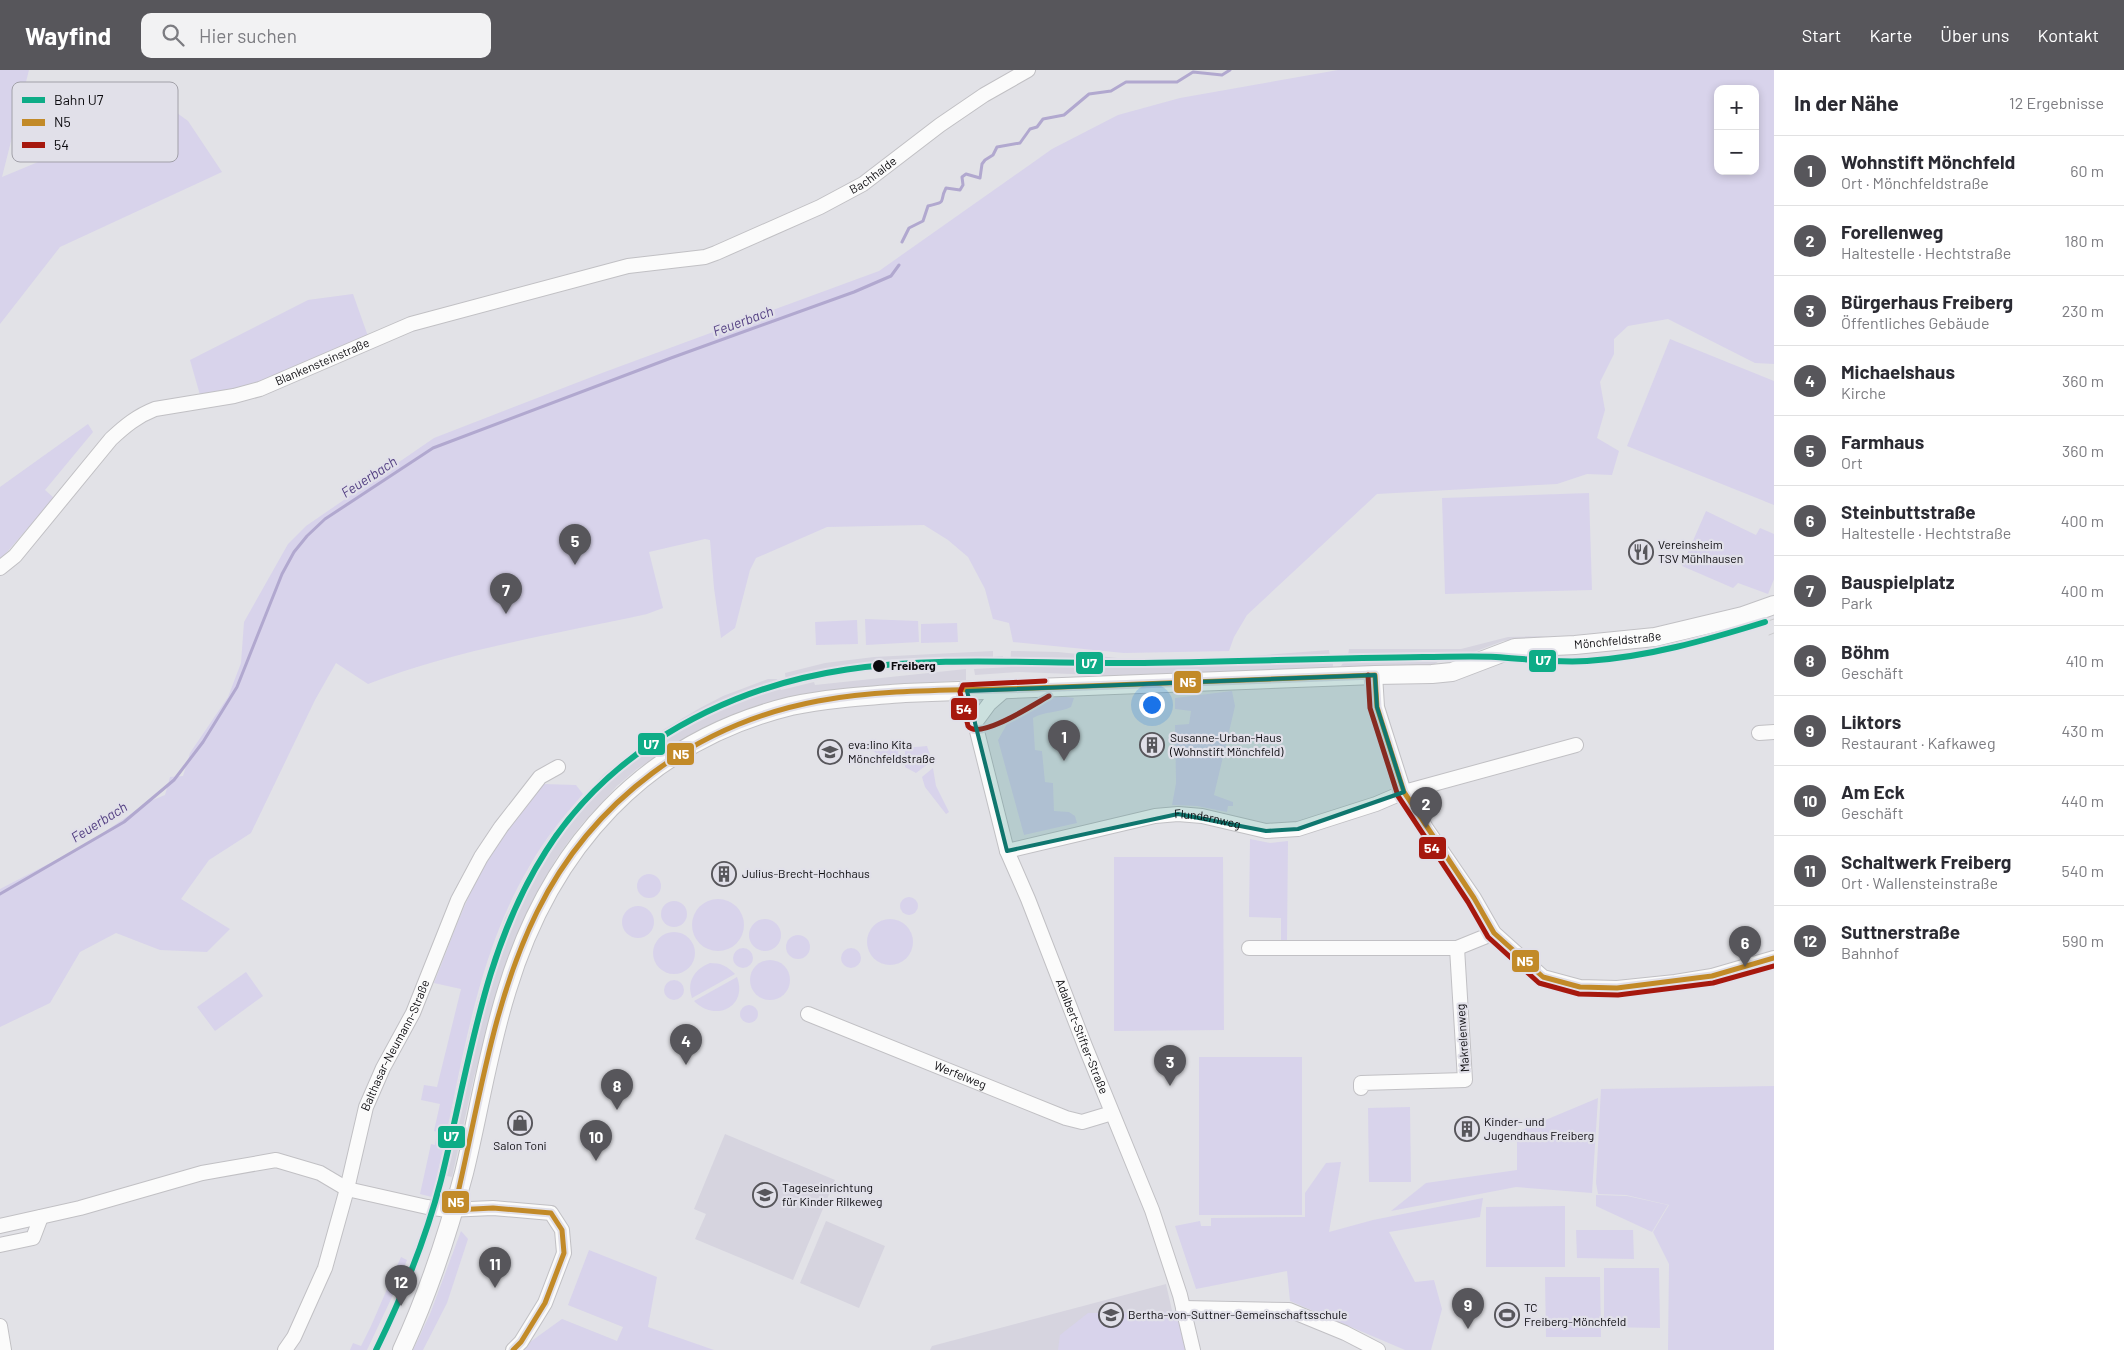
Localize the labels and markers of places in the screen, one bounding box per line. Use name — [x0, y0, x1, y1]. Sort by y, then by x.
pin: 5 — [559, 524, 591, 565]
place label: Vereinsheim TSV Mühlhausen — [1658, 537, 1743, 565]
restaurant icon: Vereinsheim TSV Mühlhausen — [1628, 539, 1654, 565]
pin: 7 — [490, 573, 522, 614]
marker: Freiberg — [871, 658, 887, 674]
place label: Freiberg — [891, 658, 936, 672]
pin: 1 — [1048, 720, 1080, 761]
place label: Susanne-Urban-Haus (Wohnstift Mönchfeld) — [1169, 730, 1284, 758]
building icon: Susanne-Urban-Haus (Wohnstift Mönchfeld) — [1139, 732, 1165, 758]
place label: eva:lino Kita Mönchfeldstraße — [848, 737, 935, 765]
school or university icon: eva:lino Kita Mönchfeldstraße — [817, 739, 843, 765]
pin: 2 — [1410, 787, 1442, 828]
building icon: Julius-Brecht-Hochhaus — [711, 861, 737, 887]
place label: Julius-Brecht-Hochhaus — [742, 866, 870, 880]
pin: 6 — [1729, 926, 1761, 967]
pin: 4 — [670, 1024, 702, 1065]
pin: 3 — [1154, 1045, 1186, 1086]
pin: 8 — [601, 1069, 633, 1110]
shop icon: Salon Toni — [507, 1110, 533, 1136]
place label: Kinder- und Jugendhaus Freiberg — [1484, 1114, 1594, 1142]
building icon: Kinder- und Jugendhaus Freiberg — [1454, 1116, 1480, 1142]
pin: 10 — [580, 1120, 612, 1161]
place label: Salon Toni — [493, 1138, 547, 1152]
place label: Tageseinrichtung für Kinder Rilkeweg — [782, 1180, 882, 1208]
school or university icon: Tageseinrichtung für Kinder Rilkeweg — [752, 1182, 778, 1208]
pin: 11 — [479, 1247, 511, 1288]
pin: 12 — [385, 1265, 417, 1306]
pin: 9 — [1452, 1288, 1484, 1329]
place label: TC Freiberg-Mönchfeld — [1524, 1300, 1626, 1328]
school or university icon: Bertha-von-Suttner-Gemeinschaftsschule — [1098, 1302, 1124, 1328]
sports icon: TC Freiberg-Mönchfeld — [1494, 1302, 1520, 1328]
place label: Bertha-von-Suttner-Gemeinschaftsschule — [1128, 1307, 1347, 1321]

